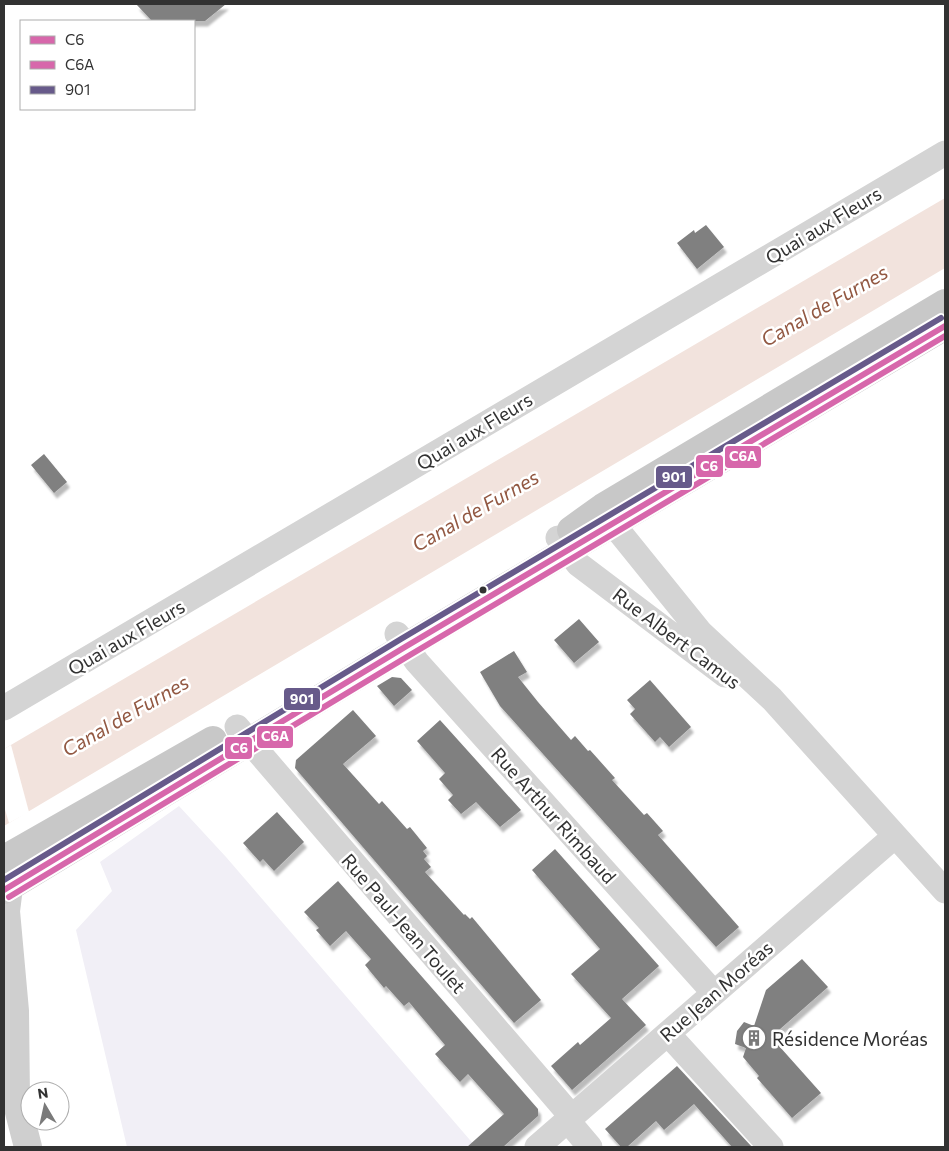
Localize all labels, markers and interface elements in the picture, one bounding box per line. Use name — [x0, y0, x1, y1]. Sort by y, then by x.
legend — [20, 20, 195, 110]
text: C6 — [65, 30, 84, 48]
text: C6A — [65, 55, 94, 73]
text: 901 — [65, 80, 90, 98]
street label: Quai aux Fleurs — [761, 181, 885, 269]
water label: Canal de Furnes — [756, 259, 892, 351]
street label: Quai aux Fleurs — [412, 387, 536, 475]
line badge: C6A — [724, 445, 762, 469]
text: C6A — [729, 447, 757, 464]
line badge: C6 — [695, 454, 724, 478]
text: C6 — [700, 457, 718, 474]
water label: Canal de Furnes — [407, 464, 543, 556]
line badge: 901 — [655, 465, 693, 489]
text: 901 — [662, 468, 686, 485]
street label: Rue Albert Camus — [609, 583, 745, 693]
unlabelled marker — [478, 585, 488, 595]
street label: Quai aux Fleurs — [63, 594, 189, 680]
water label: Canal de Furnes — [57, 669, 193, 761]
line badge: 901 — [283, 687, 321, 711]
text: 901 — [290, 690, 314, 707]
line badge: C6A — [256, 725, 294, 749]
text: C6A — [261, 727, 289, 744]
line badge: C6 — [224, 736, 253, 760]
text: C6 — [230, 739, 248, 756]
street label: Rue Arthur Rimbaud — [487, 742, 621, 888]
street label: Rue Paul-Jean Toulet — [337, 849, 471, 998]
street label: Rue Jean Moréas — [655, 936, 777, 1046]
building icon: Résidence Moréas — [741, 1025, 767, 1051]
place label: Résidence Moréas — [772, 1027, 928, 1050]
north arrow — [20, 1081, 70, 1131]
text: N — [36, 1083, 49, 1102]

